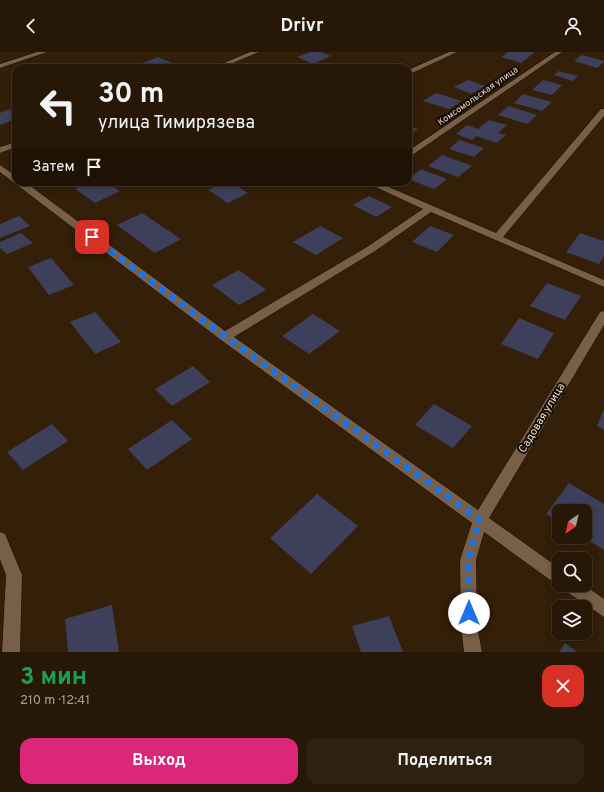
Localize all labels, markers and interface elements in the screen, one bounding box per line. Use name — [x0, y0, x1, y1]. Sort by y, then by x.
icon: back — [20, 15, 42, 37]
text: Drivr — [281, 15, 323, 38]
icon: person — [562, 15, 584, 37]
street label: Комсомольская улица — [436, 64, 520, 128]
text: 30 m — [98, 77, 164, 113]
icon: left — [32, 80, 84, 132]
text: улица Тимирязева — [98, 112, 255, 135]
icon: arrive — [83, 156, 105, 178]
text: Затем — [32, 158, 75, 177]
pin — [75, 220, 109, 254]
icon: arrive — [81, 226, 103, 248]
street label: Садовая улица — [516, 380, 568, 455]
north arrow — [552, 504, 592, 544]
map controls — [552, 504, 592, 640]
button: search — [552, 552, 592, 592]
position arrow — [448, 592, 490, 634]
button: layers — [552, 600, 592, 640]
text: 3 мин — [20, 663, 87, 693]
button: close — [542, 665, 584, 707]
text: 210 m · 12:41 — [20, 693, 90, 709]
button: Выход — [20, 738, 298, 784]
button: Поделиться — [306, 738, 584, 784]

